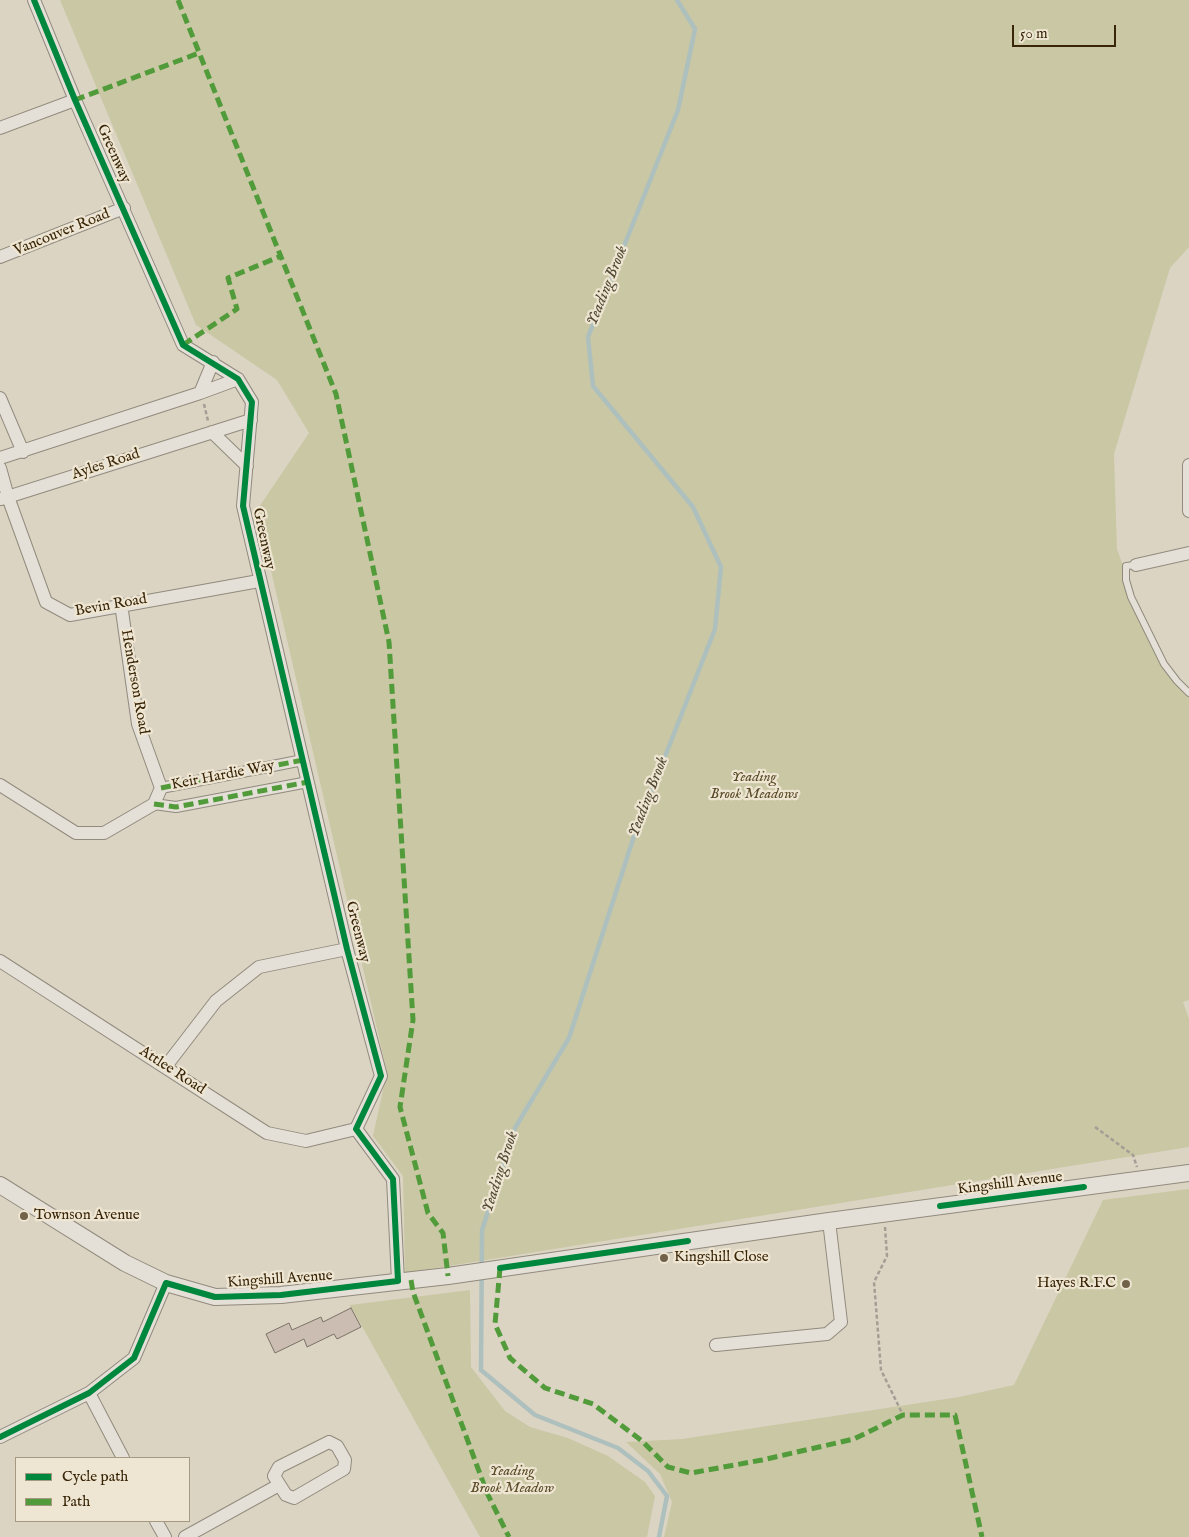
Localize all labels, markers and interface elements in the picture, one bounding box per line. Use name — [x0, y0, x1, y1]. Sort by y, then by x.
scale bar — [1014, 15, 1118, 47]
text: 50 m — [1020, 24, 1048, 43]
street label: Greenway — [92, 122, 134, 186]
street label: Vancouver Road — [11, 206, 113, 260]
water label: Yeading Brook — [583, 243, 633, 329]
street label: Ayles Road — [70, 446, 142, 484]
street label: Greenway — [248, 507, 278, 571]
street label: Bevin Road — [74, 591, 148, 621]
street label: Henderson Road — [116, 628, 152, 736]
water label: Yeading Brook — [625, 754, 673, 840]
street label: Keir Hardie Way — [170, 757, 276, 795]
park label: Yeading Brook Meadows — [710, 769, 798, 804]
street label: Greenway — [341, 899, 373, 965]
street label: Attlee Road — [135, 1043, 209, 1099]
water label: Yeading Brook — [479, 1129, 523, 1215]
street label: Kingshill Avenue — [957, 1169, 1063, 1199]
place label: Townson Avenue — [34, 1207, 140, 1225]
marker: Townson Avenue — [18, 1210, 30, 1222]
place label: Kingshill Close — [674, 1249, 769, 1267]
marker: Kingshill Close — [658, 1252, 670, 1264]
street label: Kingshill Avenue — [227, 1267, 333, 1293]
place label: Hayes R.F.C — [1037, 1275, 1116, 1293]
marker: Hayes R.F.C — [1120, 1278, 1132, 1290]
legend — [15, 1457, 190, 1522]
park label: Yeading Brook Meadow — [470, 1463, 554, 1498]
text: Cycle path — [62, 1467, 128, 1486]
text: Path — [62, 1492, 90, 1511]

